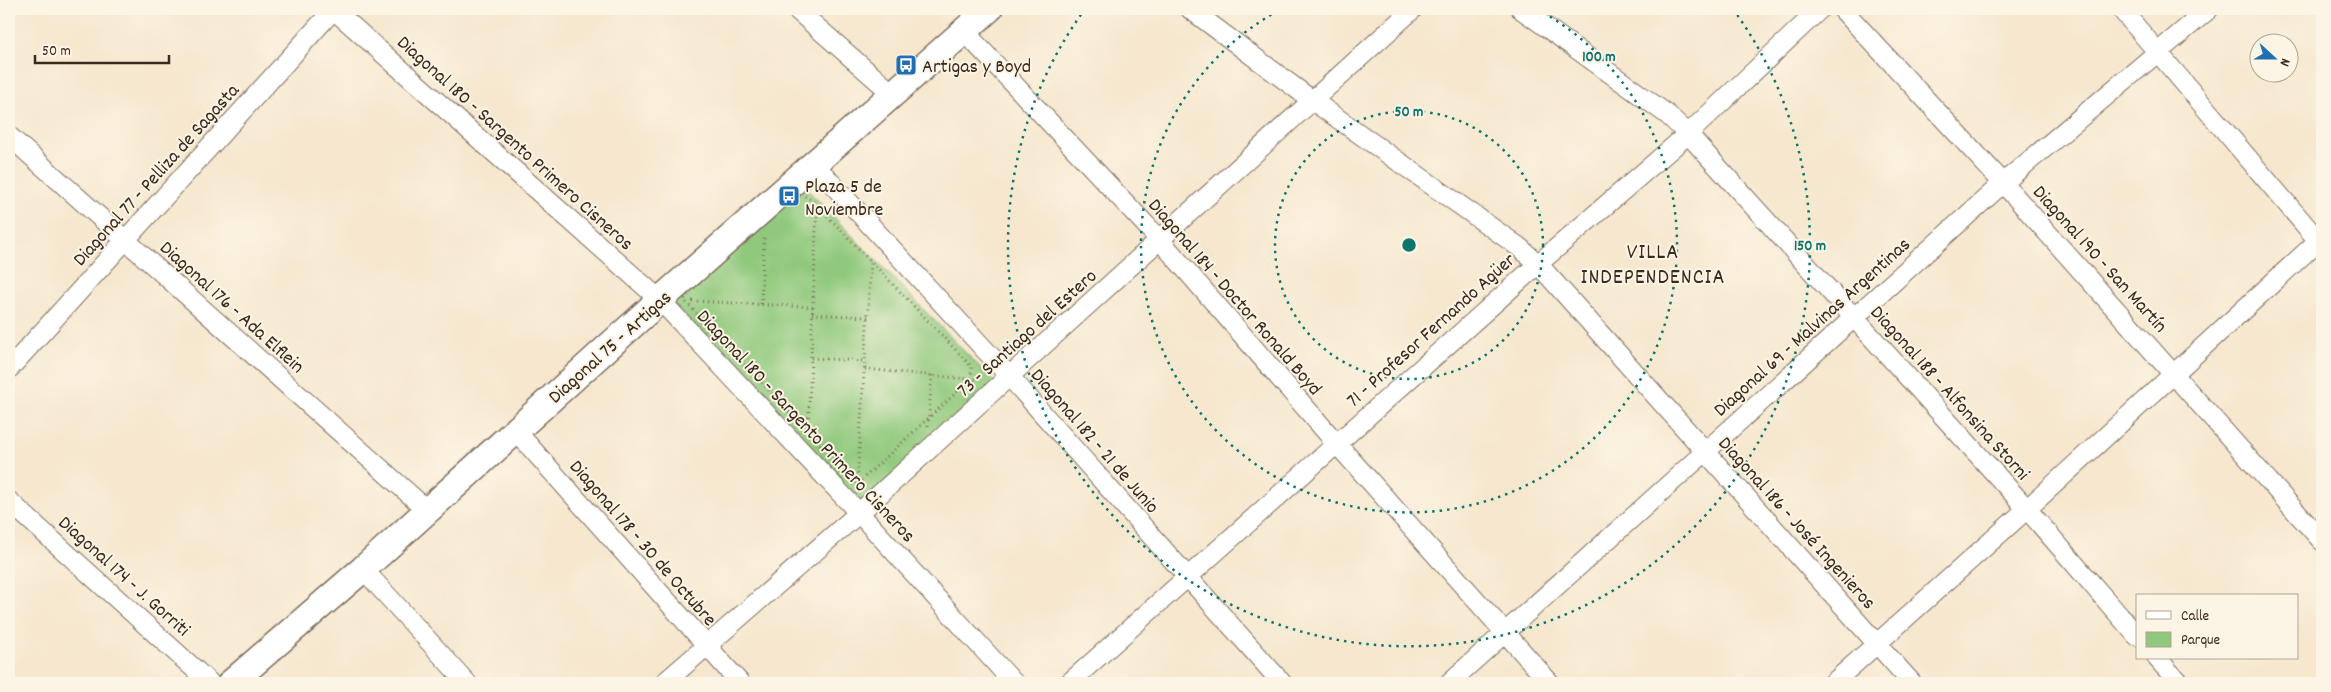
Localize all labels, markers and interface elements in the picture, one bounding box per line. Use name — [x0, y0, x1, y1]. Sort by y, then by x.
street label: Diagonal 180 - Sargento Primero Cisneros — [389, 30, 639, 258]
scale bar — [35, 32, 169, 64]
north arrow — [2248, 32, 2298, 82]
text: 50 m — [42, 41, 71, 63]
text: 100 m — [1582, 47, 1616, 69]
bus stop icon: Artigas y Boyd — [894, 53, 918, 77]
place label: Artigas y Boyd — [922, 54, 1031, 82]
text: N — [2274, 55, 2295, 69]
street label: Diagonal 77 - Pelliza de Sagasta — [67, 78, 247, 274]
text: 50 m — [1395, 102, 1423, 124]
place label: Plaza 5 de Noviembre — [805, 174, 883, 225]
street label: Diagonal 190 - San Martín — [2025, 180, 2173, 340]
bus stop icon: Plaza 5 de Noviembre — [777, 184, 801, 208]
street label: Diagonal 184 - Doctor Ronald Boyd — [1140, 193, 1327, 403]
street label: Diagonal 69 - Malvinas Argentinas — [1708, 232, 1918, 424]
street label: Diagonal 176 - Ada Elflein — [152, 235, 310, 381]
centre of rings — [1400, 236, 1418, 254]
text: 150 m — [1794, 236, 1826, 258]
district label: VILLA INDEPENDENCIA — [1581, 238, 1725, 294]
street label: 71 - Profesor Fernando Agüer — [1341, 247, 1523, 415]
street label: 73 - Santiago del Estero — [952, 263, 1104, 405]
street label: Diagonal 75 - Artigas — [543, 285, 679, 411]
street label: Diagonal 188 - Alfonsina Storni — [1862, 300, 2035, 488]
street label: Diagonal 180 - Sargento Primero Cisneros — [689, 304, 921, 550]
street label: Diagonal 182 - 21 de Junio — [1023, 363, 1165, 521]
street label: Diagonal 186 - José Ingenieros — [1710, 431, 1881, 617]
street label: Diagonal 178 - 30 de Octubre — [561, 455, 722, 634]
street label: Diagonal 174 - J. Gorriti — [51, 510, 195, 644]
legend — [2136, 594, 2298, 660]
text: Calle — [2181, 606, 2210, 628]
text: Parque — [2181, 630, 2221, 652]

